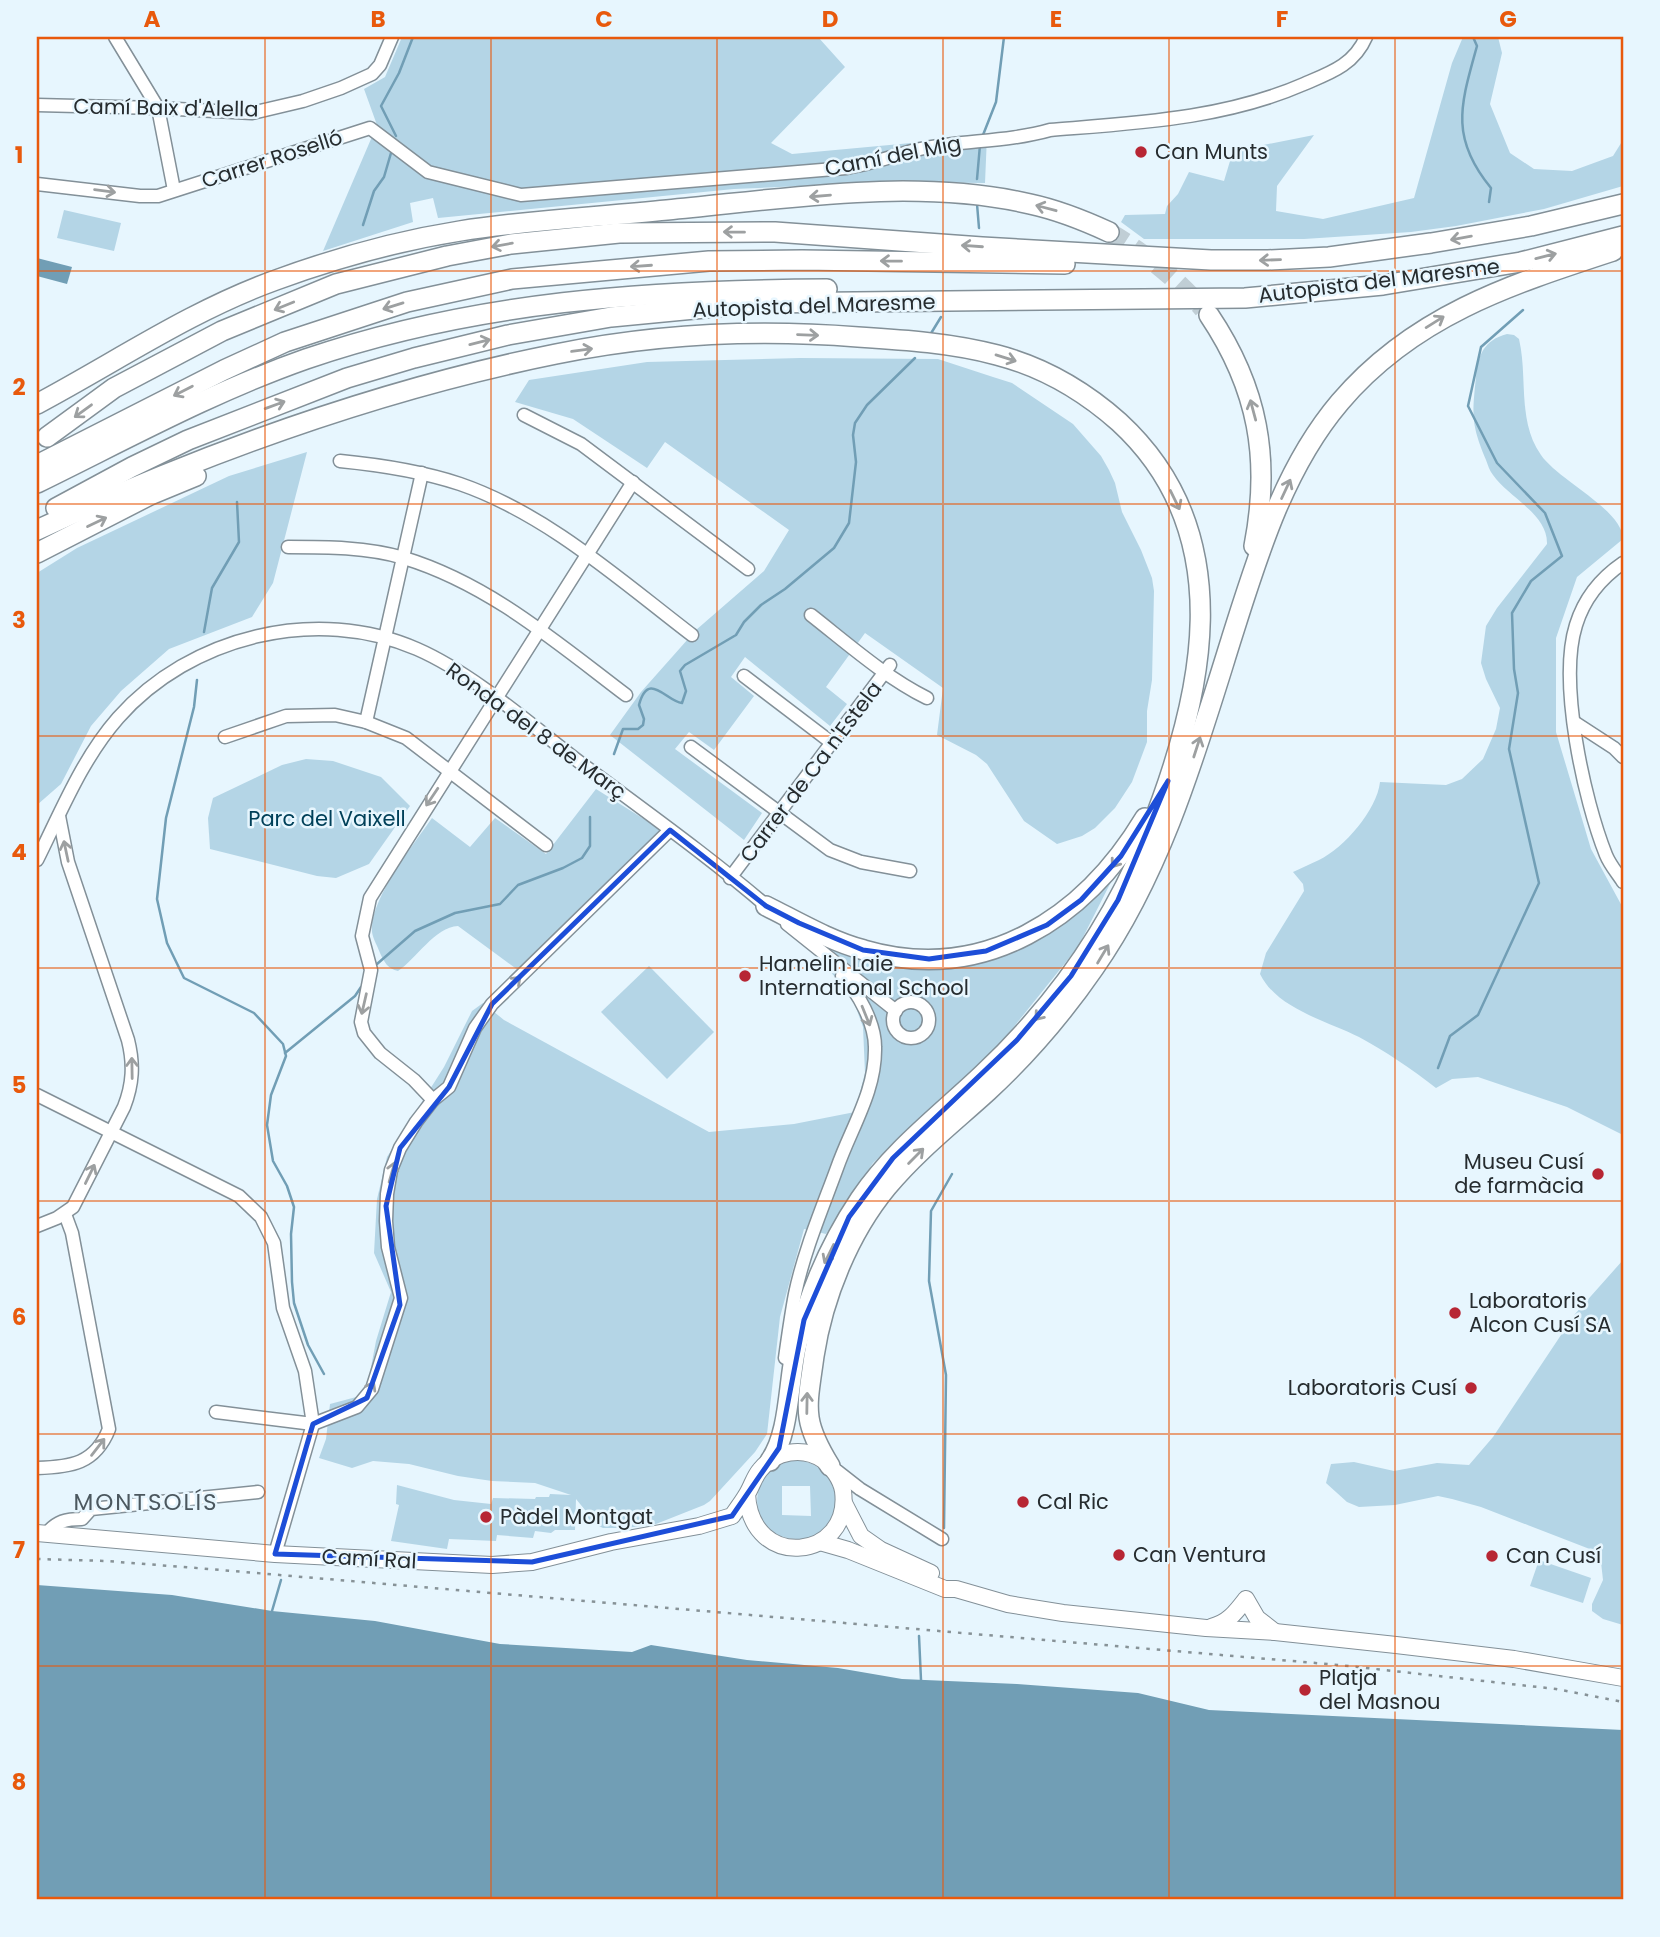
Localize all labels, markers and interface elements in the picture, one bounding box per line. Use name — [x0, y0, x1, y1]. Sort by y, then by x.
text: A — [144, 3, 161, 35]
text: B — [370, 3, 386, 35]
text: C — [595, 3, 613, 35]
text: D — [822, 3, 838, 35]
text: E — [1050, 3, 1062, 35]
text: F — [1276, 3, 1288, 35]
text: G — [1499, 3, 1517, 35]
street label: Camí Baix d'Alella — [73, 91, 259, 124]
street label: Carrer Roselló — [198, 122, 346, 195]
street label: Camí del Mig — [822, 128, 964, 183]
place label: Can Munts — [1155, 137, 1268, 166]
text: 1 — [15, 139, 23, 171]
marker: Can Munts — [1133, 144, 1149, 160]
one-way arrow — [93, 185, 115, 198]
one-way arrow — [809, 190, 832, 203]
one-way arrow — [1035, 200, 1057, 213]
one-way arrow — [723, 225, 746, 238]
one-way arrow — [1450, 232, 1473, 245]
one-way arrow — [491, 239, 514, 252]
one-way arrow — [961, 239, 984, 252]
one-way arrow — [1534, 249, 1557, 262]
street label: Autopista del Maresme — [1256, 251, 1501, 310]
one-way arrow — [1259, 253, 1282, 266]
one-way arrow — [880, 254, 903, 268]
one-way arrow — [630, 260, 653, 273]
street label: Autopista del Maresme — [692, 287, 936, 324]
one-way arrow — [273, 300, 295, 313]
one-way arrow — [382, 301, 404, 314]
one-way arrow — [1425, 315, 1444, 330]
one-way arrow — [796, 328, 819, 341]
one-way arrow — [468, 334, 491, 348]
one-way arrow — [570, 343, 592, 356]
one-way arrow — [995, 352, 1017, 365]
text: 2 — [12, 371, 26, 403]
one-way arrow — [173, 385, 193, 399]
one-way arrow — [263, 398, 285, 410]
one-way arrow — [1246, 399, 1259, 421]
one-way arrow — [74, 404, 93, 418]
one-way arrow — [1280, 479, 1293, 500]
one-way arrow — [1169, 489, 1183, 510]
one-way arrow — [86, 514, 107, 528]
text: 3 — [12, 604, 26, 636]
street label: Ronda del 8 de Març — [440, 655, 632, 806]
street label: Carrer de Ca n'Estela — [733, 675, 888, 868]
one-way arrow — [1192, 737, 1204, 759]
one-way arrow — [425, 787, 439, 807]
park label: Parc del Vaixell — [248, 804, 406, 833]
text: 4 — [11, 836, 27, 868]
one-way arrow — [59, 840, 73, 863]
one-way arrow — [1111, 849, 1125, 868]
one-way arrow — [1097, 945, 1111, 965]
place label: Hamelin Laie International School — [759, 949, 969, 1002]
marker: Hamelin Laie International School — [737, 968, 753, 984]
one-way arrow — [504, 975, 521, 992]
one-way arrow — [356, 992, 370, 1015]
one-way arrow — [1035, 1002, 1050, 1020]
one-way arrow — [860, 1004, 873, 1026]
one-way arrow — [125, 1057, 138, 1080]
text: 5 — [12, 1069, 26, 1101]
place label: Museu Cusí de farmàcia — [1454, 1147, 1584, 1200]
one-way arrow — [907, 1148, 924, 1165]
one-way arrow — [386, 1161, 399, 1184]
one-way arrow — [84, 1164, 97, 1185]
marker: Museu Cusí de farmàcia — [1590, 1166, 1606, 1182]
one-way arrow — [822, 1243, 835, 1264]
place label: Laboratoris Alcon Cusí SA — [1469, 1286, 1611, 1339]
text: 6 — [12, 1301, 26, 1333]
marker: Laboratoris Alcon Cusí SA — [1447, 1305, 1463, 1321]
place label: Laboratoris Cusí — [1288, 1373, 1457, 1402]
marker: Laboratoris Cusí — [1463, 1380, 1479, 1396]
one-way arrow — [363, 1381, 377, 1402]
one-way arrow — [801, 1392, 814, 1415]
one-way arrow — [90, 1438, 105, 1457]
district label: MONTSOLÍS — [73, 1486, 219, 1518]
place label: Cal Ric — [1037, 1487, 1109, 1516]
marker: Cal Ric — [1015, 1494, 1031, 1510]
place label: Pàdel Montgat — [500, 1502, 653, 1531]
marker: Pàdel Montgat — [478, 1509, 494, 1525]
text: 7 — [13, 1534, 25, 1566]
place label: Can Ventura — [1133, 1540, 1266, 1569]
place label: Can Cusí — [1506, 1541, 1601, 1570]
street label: Camí Ral — [321, 1542, 417, 1575]
marker: Can Ventura — [1111, 1547, 1127, 1563]
marker: Can Cusí — [1484, 1548, 1500, 1564]
place label: Platja del Masnou — [1319, 1663, 1441, 1716]
marker: Platja del Masnou — [1297, 1682, 1313, 1698]
text: 8 — [12, 1766, 26, 1798]

